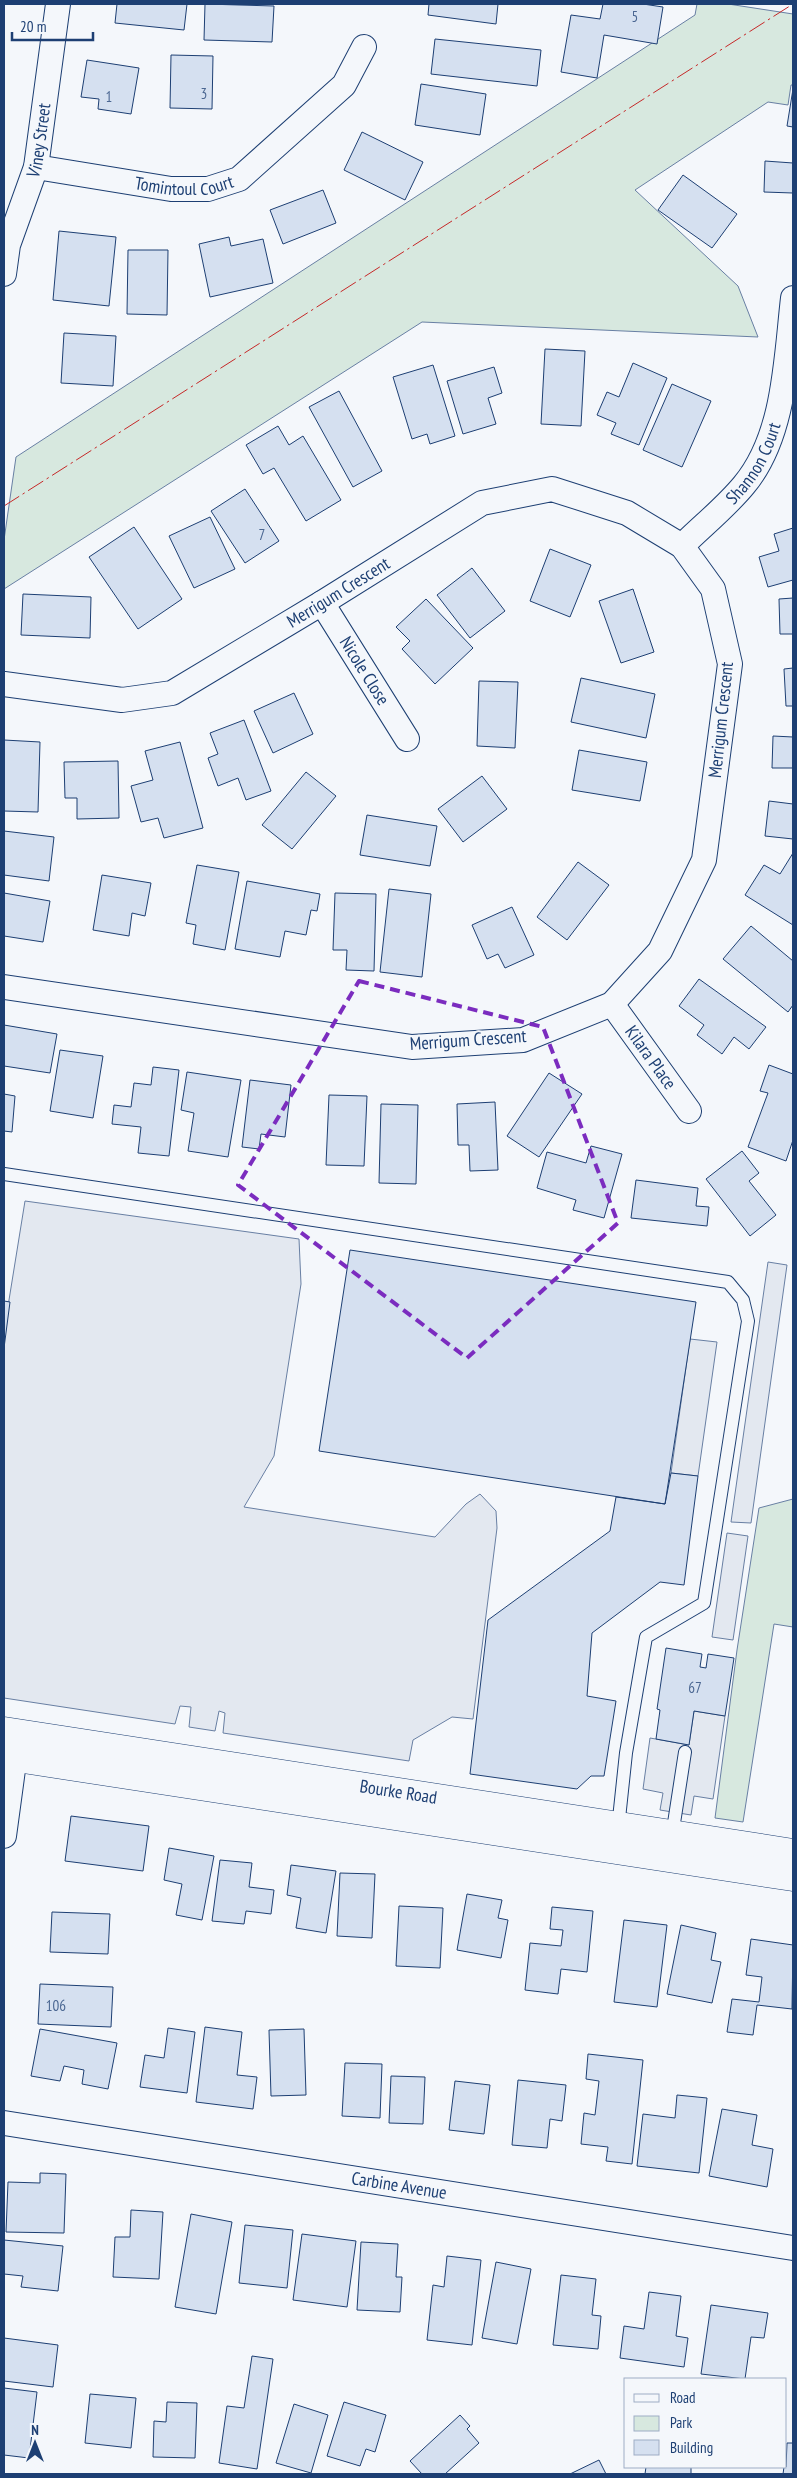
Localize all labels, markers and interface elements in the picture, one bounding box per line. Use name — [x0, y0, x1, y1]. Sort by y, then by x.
house number: 5 — [632, 7, 638, 26]
scale bar — [12, 10, 94, 42]
text: 20 m — [20, 17, 46, 36]
house number: 3 — [201, 84, 207, 103]
house number: 1 — [106, 87, 112, 106]
street label: Viney Street — [21, 102, 55, 182]
street label: Tomintoul Court — [133, 170, 236, 200]
street label: Shannon Court — [721, 419, 786, 509]
house number: 7 — [259, 525, 265, 544]
street label: Merrigum Crescent — [283, 552, 394, 632]
street label: Nicole Close — [335, 632, 395, 709]
street label: Merrigum Crescent — [703, 661, 738, 779]
street label: Kilara Place — [620, 1021, 682, 1094]
street label: Merrigum Crescent — [409, 1024, 527, 1055]
house number: 67 — [688, 1678, 702, 1697]
street label: Bourke Road — [358, 1774, 439, 1809]
house number: 106 — [46, 1996, 66, 2015]
street label: Carbine Avenue — [350, 2166, 448, 2204]
legend — [624, 2378, 787, 2468]
text: Road — [670, 2388, 696, 2407]
text: Park — [670, 2413, 692, 2432]
north arrow — [10, 2418, 60, 2468]
text: N — [31, 2421, 39, 2439]
text: Building — [670, 2438, 713, 2457]

